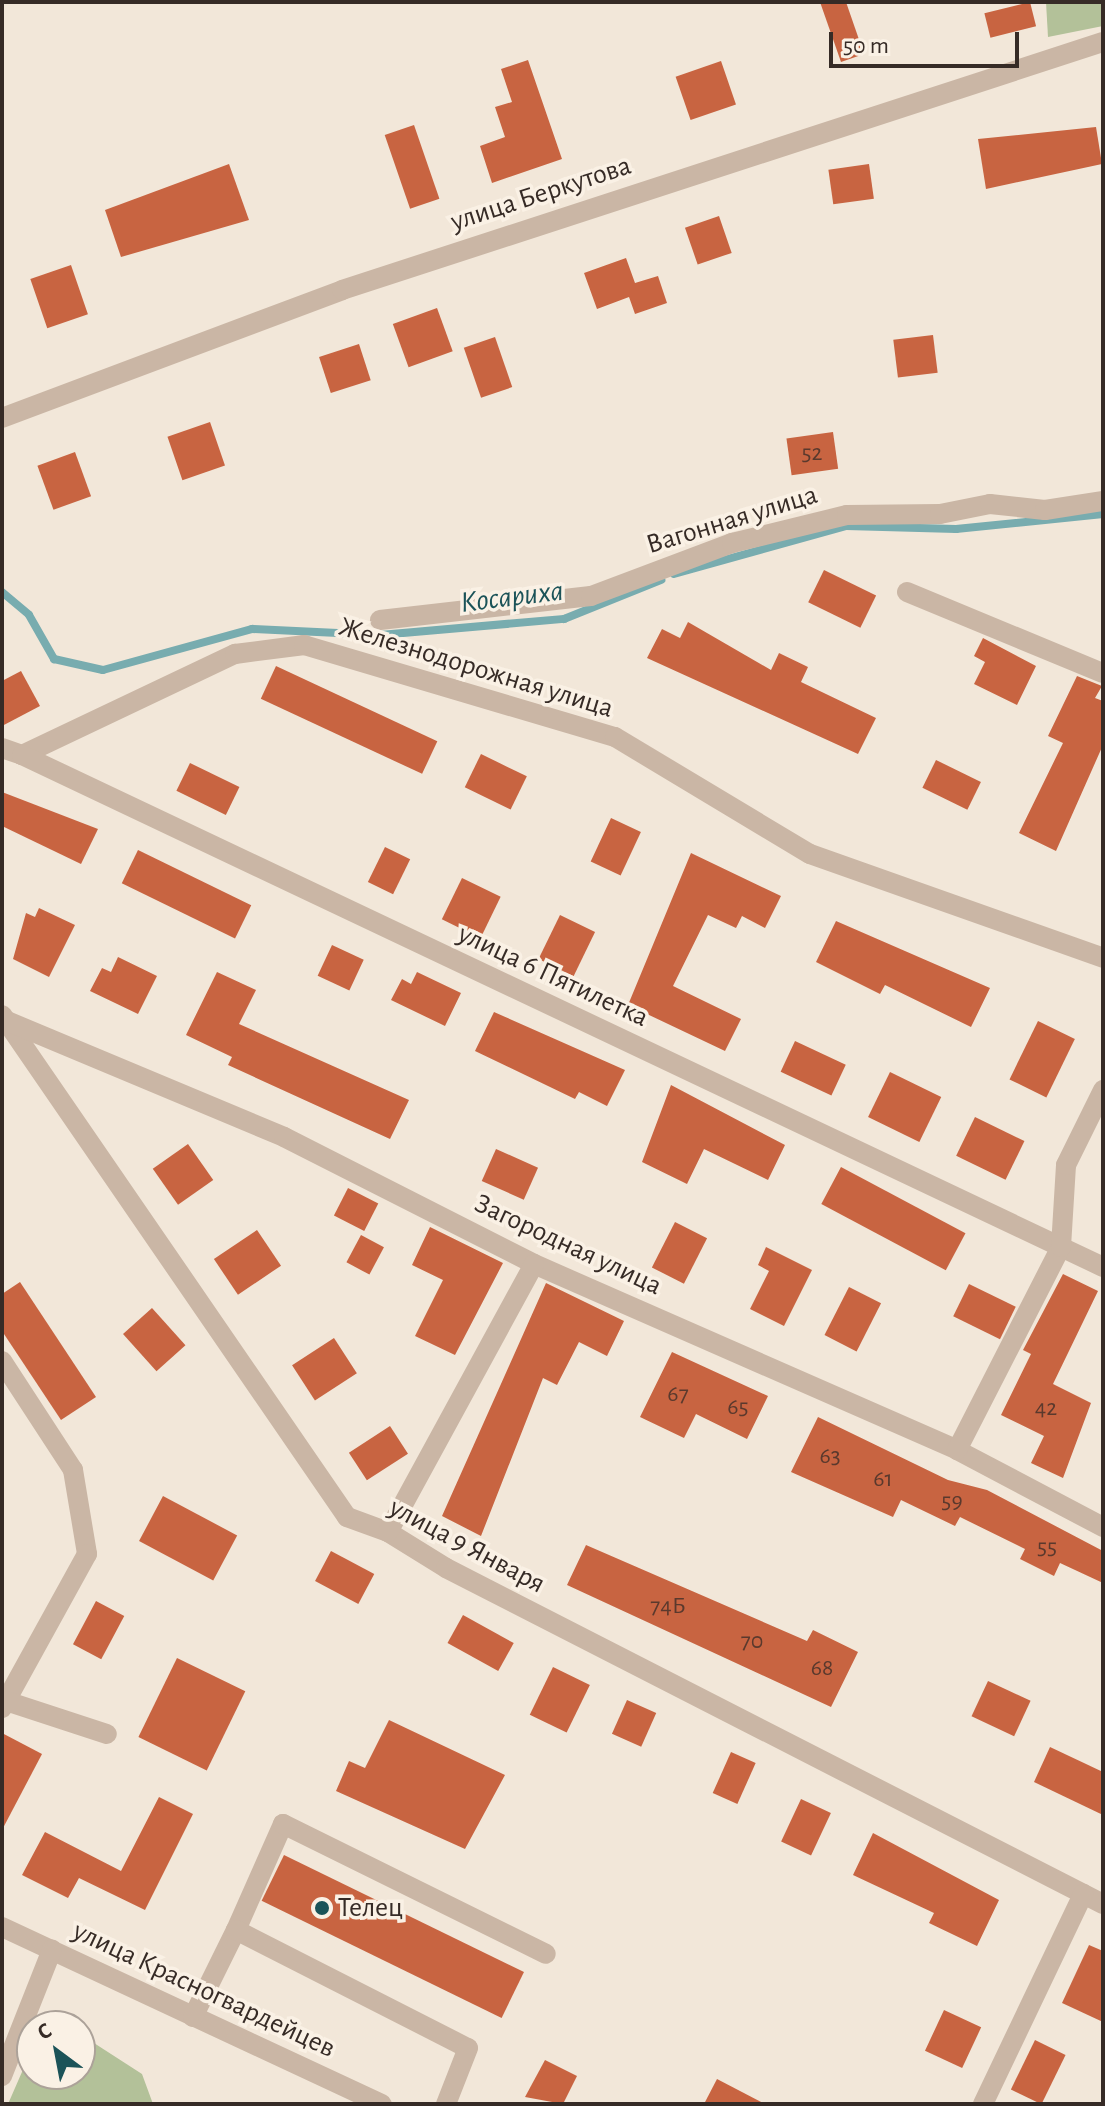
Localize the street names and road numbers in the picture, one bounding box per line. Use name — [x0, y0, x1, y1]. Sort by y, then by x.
street label: улица Беркутова — [447, 149, 635, 239]
street label: Вагонная улица — [642, 478, 822, 562]
street label: Железнодорожная улица — [335, 610, 617, 726]
street label: улица 6 Пятилетка — [453, 917, 653, 1035]
street label: Загородная улица — [469, 1187, 667, 1303]
street label: улица 9 Января — [383, 1491, 551, 1601]
street label: улица Красногвардейцев — [68, 1914, 340, 2066]

